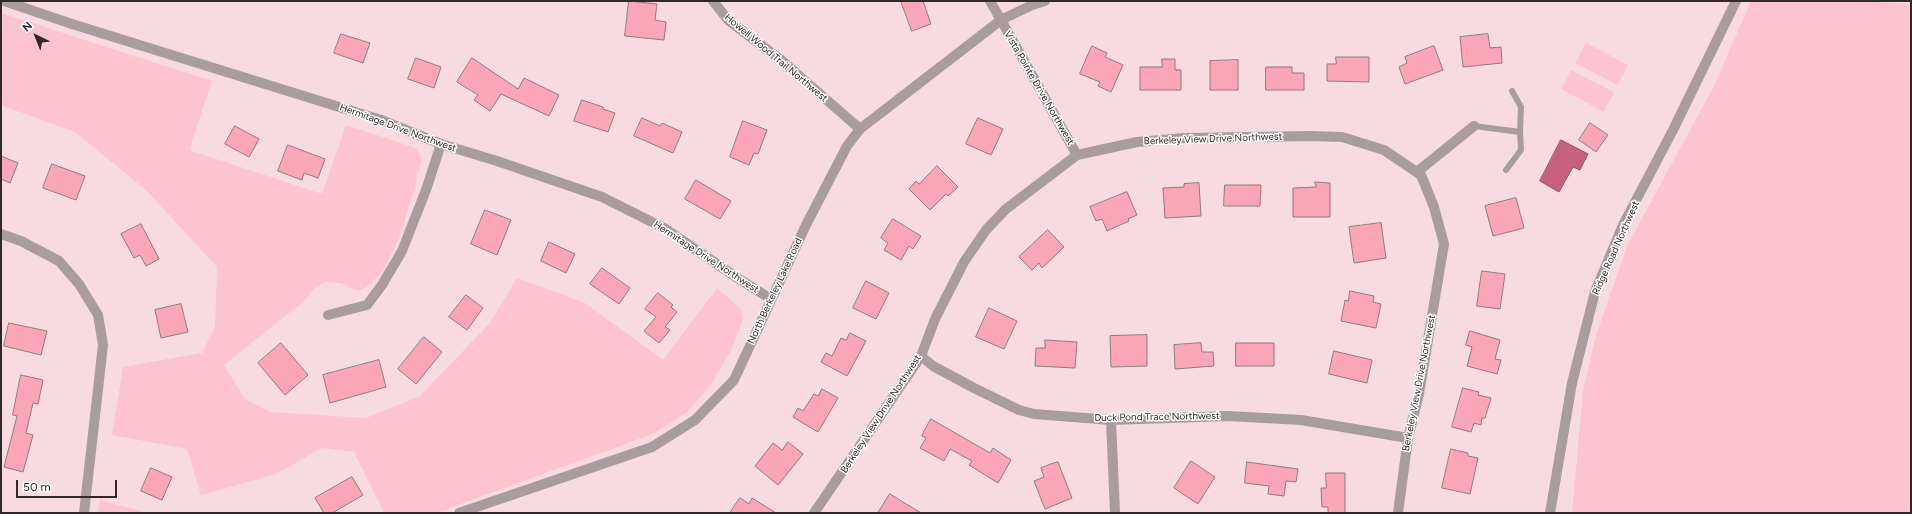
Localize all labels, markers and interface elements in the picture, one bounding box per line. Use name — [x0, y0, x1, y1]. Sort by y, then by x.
street label: Howell Wood Trail Northwest — [722, 11, 830, 105]
north arrow — [16, 16, 56, 56]
text: N — [20, 19, 35, 35]
street label: Vista Pointe Drive Northwest — [1001, 29, 1077, 147]
street label: Hermitage Drive Northwest — [338, 101, 458, 155]
street label: Berkeley View Drive Northwest — [1143, 131, 1283, 147]
street label: Ridge Road Northwest — [1590, 199, 1642, 297]
street label: Hermitage Drive Northwest — [651, 218, 761, 296]
street label: North Berkeley Lake Road — [745, 236, 805, 346]
street label: Berkeley View Drive Northwest — [1400, 314, 1438, 452]
street label: Berkeley View Drive Northwest — [838, 353, 924, 475]
street label: Duck Pond Trace Northwest — [1094, 410, 1220, 424]
scale bar — [18, 472, 119, 498]
text: 50 m — [23, 480, 51, 494]

